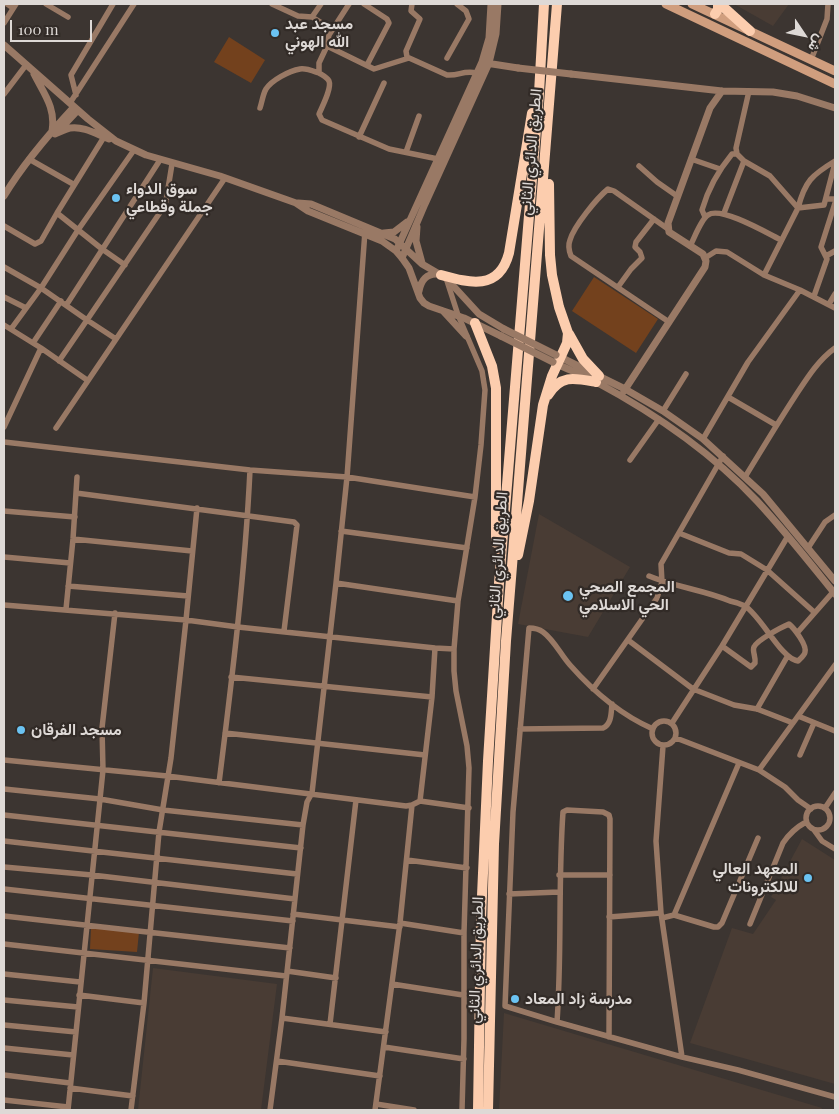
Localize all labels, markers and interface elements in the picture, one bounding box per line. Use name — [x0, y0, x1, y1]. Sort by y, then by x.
scale bar — [12, 10, 95, 42]
north arrow — [779, 10, 829, 60]
place label: مسجد عبد الله الهوني — [285, 14, 353, 52]
text: 100 m — [18, 19, 59, 39]
marker: مسجد عبد الله الهوني — [269, 27, 281, 39]
text: ش — [804, 31, 829, 56]
street label: الطريق الدائري الثاني — [516, 88, 546, 216]
place label: سوق الدواء جملة وقطاعي — [126, 179, 213, 217]
marker: سوق الدواء جملة وقطاعي — [110, 192, 122, 204]
street label: الطريق الدائري الثاني — [484, 491, 512, 619]
place label: المجمع الصحي الحي الاسلامي — [579, 577, 675, 615]
marker: المجمع الصحي الحي الاسلامي — [561, 589, 575, 603]
place label: مسجد الفرقان — [31, 720, 122, 740]
marker: مسجد الفرقان — [15, 724, 27, 736]
place label: المعهد العالي للالكترونات — [712, 859, 798, 897]
marker: المعهد العالي للالكترونات — [802, 872, 814, 884]
street label: الطريق الدائري الثاني — [464, 896, 488, 1024]
place label: مدرسة زاد المعاد — [525, 989, 632, 1009]
marker: مدرسة زاد المعاد — [509, 993, 521, 1005]

